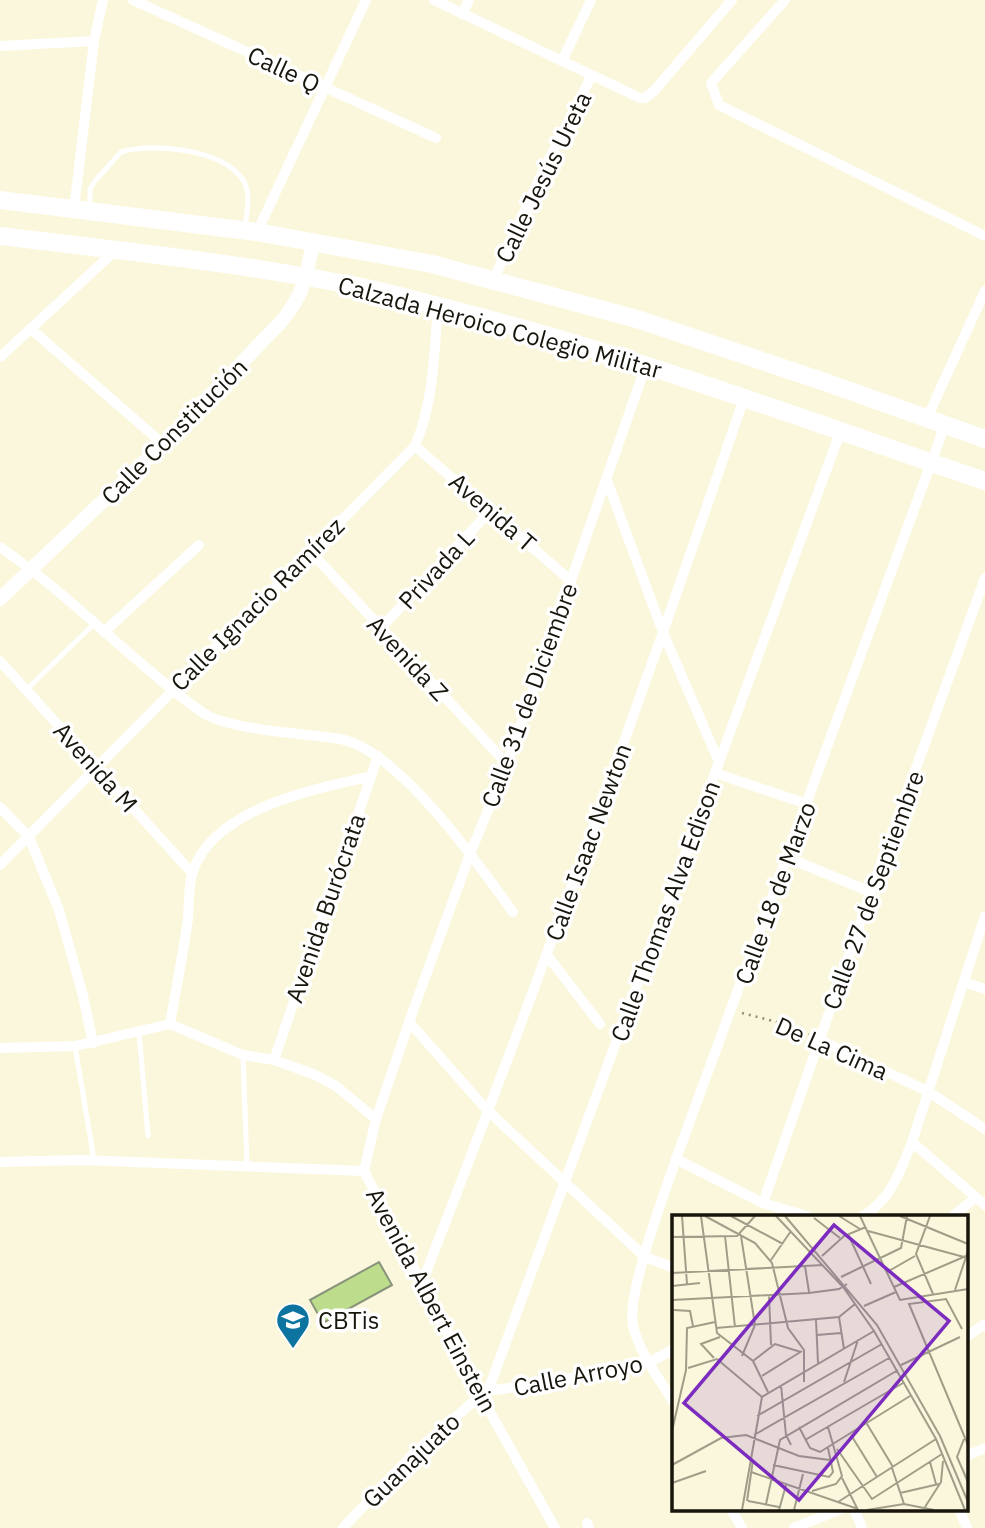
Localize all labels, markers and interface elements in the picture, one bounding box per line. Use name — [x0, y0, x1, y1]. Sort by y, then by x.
street label: Calle Q — [243, 38, 325, 100]
street label: Calle Jesús Ureta — [488, 86, 598, 268]
street label: Calzada Heroico Colegio Militar — [335, 268, 666, 386]
street label: Calle Constitución — [94, 351, 254, 511]
street label: Avenida T — [443, 465, 543, 559]
street label: Calle Ignacio Ramírez — [163, 510, 351, 698]
street label: Privada L — [391, 522, 481, 616]
street label: Calle 31 de Diciembre — [473, 578, 585, 812]
street label: Avenida Z — [360, 608, 456, 708]
street label: Avenida M — [47, 715, 145, 819]
street label: Calle Isaac Newton — [537, 739, 639, 945]
street label: Calle 27 de Septiembre — [815, 766, 931, 1014]
street label: Calle Thomas Alva Edison — [603, 776, 727, 1046]
street label: Calle 18 de Marzo — [727, 797, 823, 989]
street label: Avenida Burócrata — [278, 809, 372, 1007]
street label: De La Cima — [771, 1009, 894, 1087]
street label: Avenida Albert Einstein — [359, 1182, 505, 1418]
inset map — [672, 1215, 968, 1510]
school or university icon: CBTis — [274, 1301, 312, 1350]
place label: CBTis — [318, 1304, 379, 1336]
street label: Calle Arroyo — [511, 1347, 645, 1403]
street label: Guanajuato — [355, 1405, 467, 1515]

